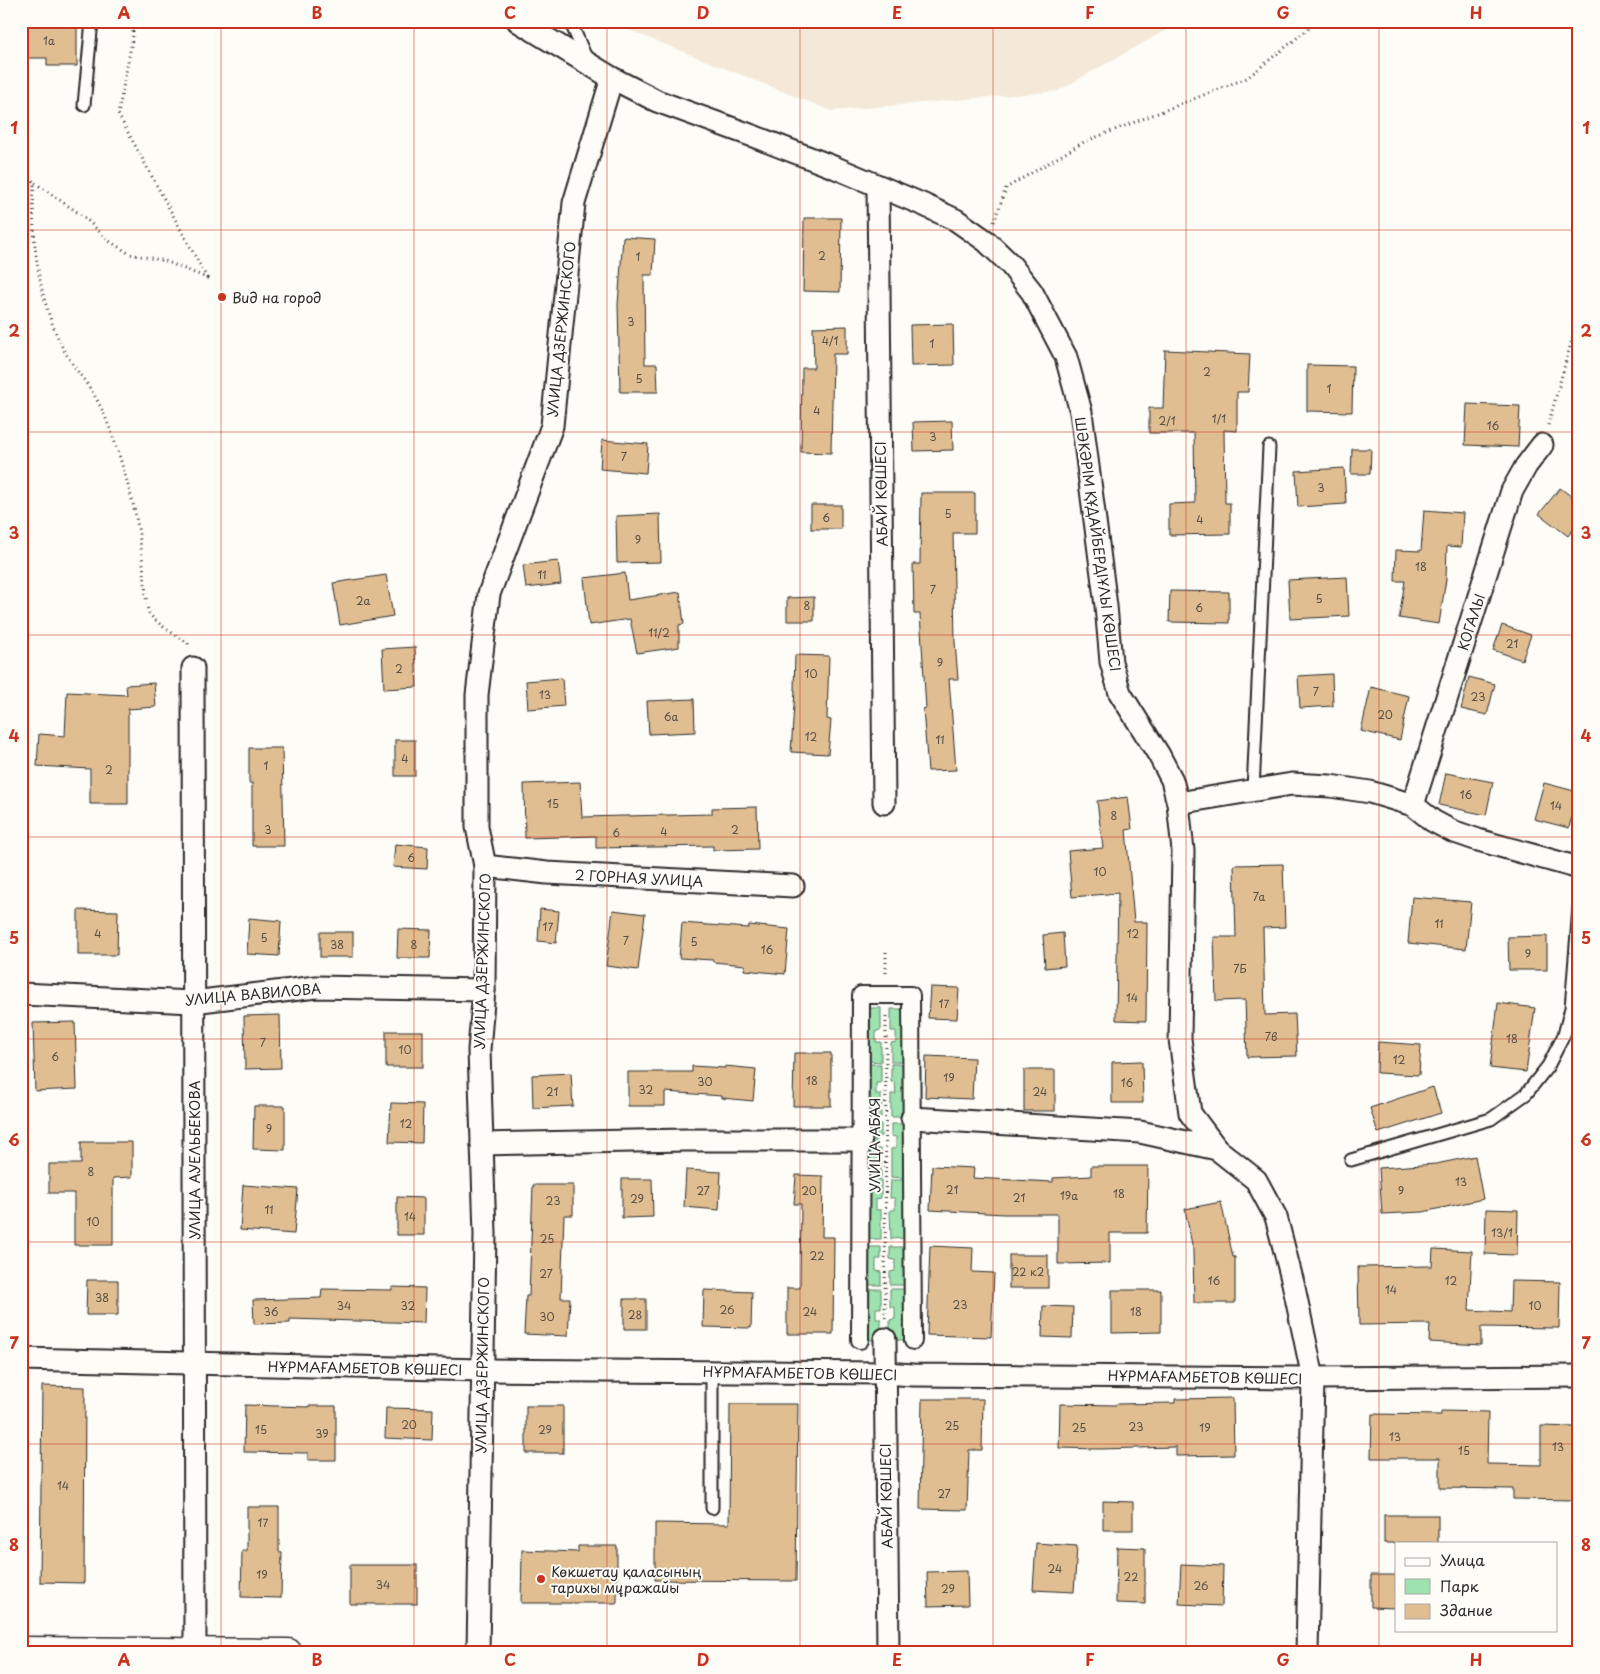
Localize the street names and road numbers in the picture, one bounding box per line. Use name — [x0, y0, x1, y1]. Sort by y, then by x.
street label: УЛИЦА ДЗЕРЖИНСКОГО — [541, 240, 581, 418]
street label: ШӘКӘРІМ ҚҰДАЙБЕРДІҰЛЫ КӨШЕСІ — [1070, 415, 1126, 673]
street label: АБАЙ КӨШЕСІ — [870, 441, 892, 547]
street label: КОГАЛЫ — [1452, 591, 1490, 653]
street label: 2 ГОРНАЯ УЛИЦА — [574, 864, 704, 892]
street label: УЛИЦА ДЗЕРЖИНСКОГО — [468, 873, 496, 1049]
street label: УЛИЦА ВАВИЛОВА — [184, 978, 322, 1010]
street label: УЛИЦА АУЕЛЬБЕКОВА — [184, 1080, 205, 1240]
street label: УЛИЦА АБАЯ — [864, 1097, 885, 1193]
street label: УЛИЦА ДЗЕРЖИНСКОГО — [470, 1277, 494, 1453]
street label: НҰРМАҒАМБЕТОВ КӨШЕСІ — [268, 1356, 462, 1380]
street label: НҰРМАҒАМБЕТОВ КӨШЕСІ — [703, 1361, 897, 1385]
street label: НҰРМАҒАМБЕТОВ КӨШЕСІ — [1108, 1365, 1302, 1389]
street label: АБАЙ КӨШЕСІ — [875, 1443, 897, 1549]

